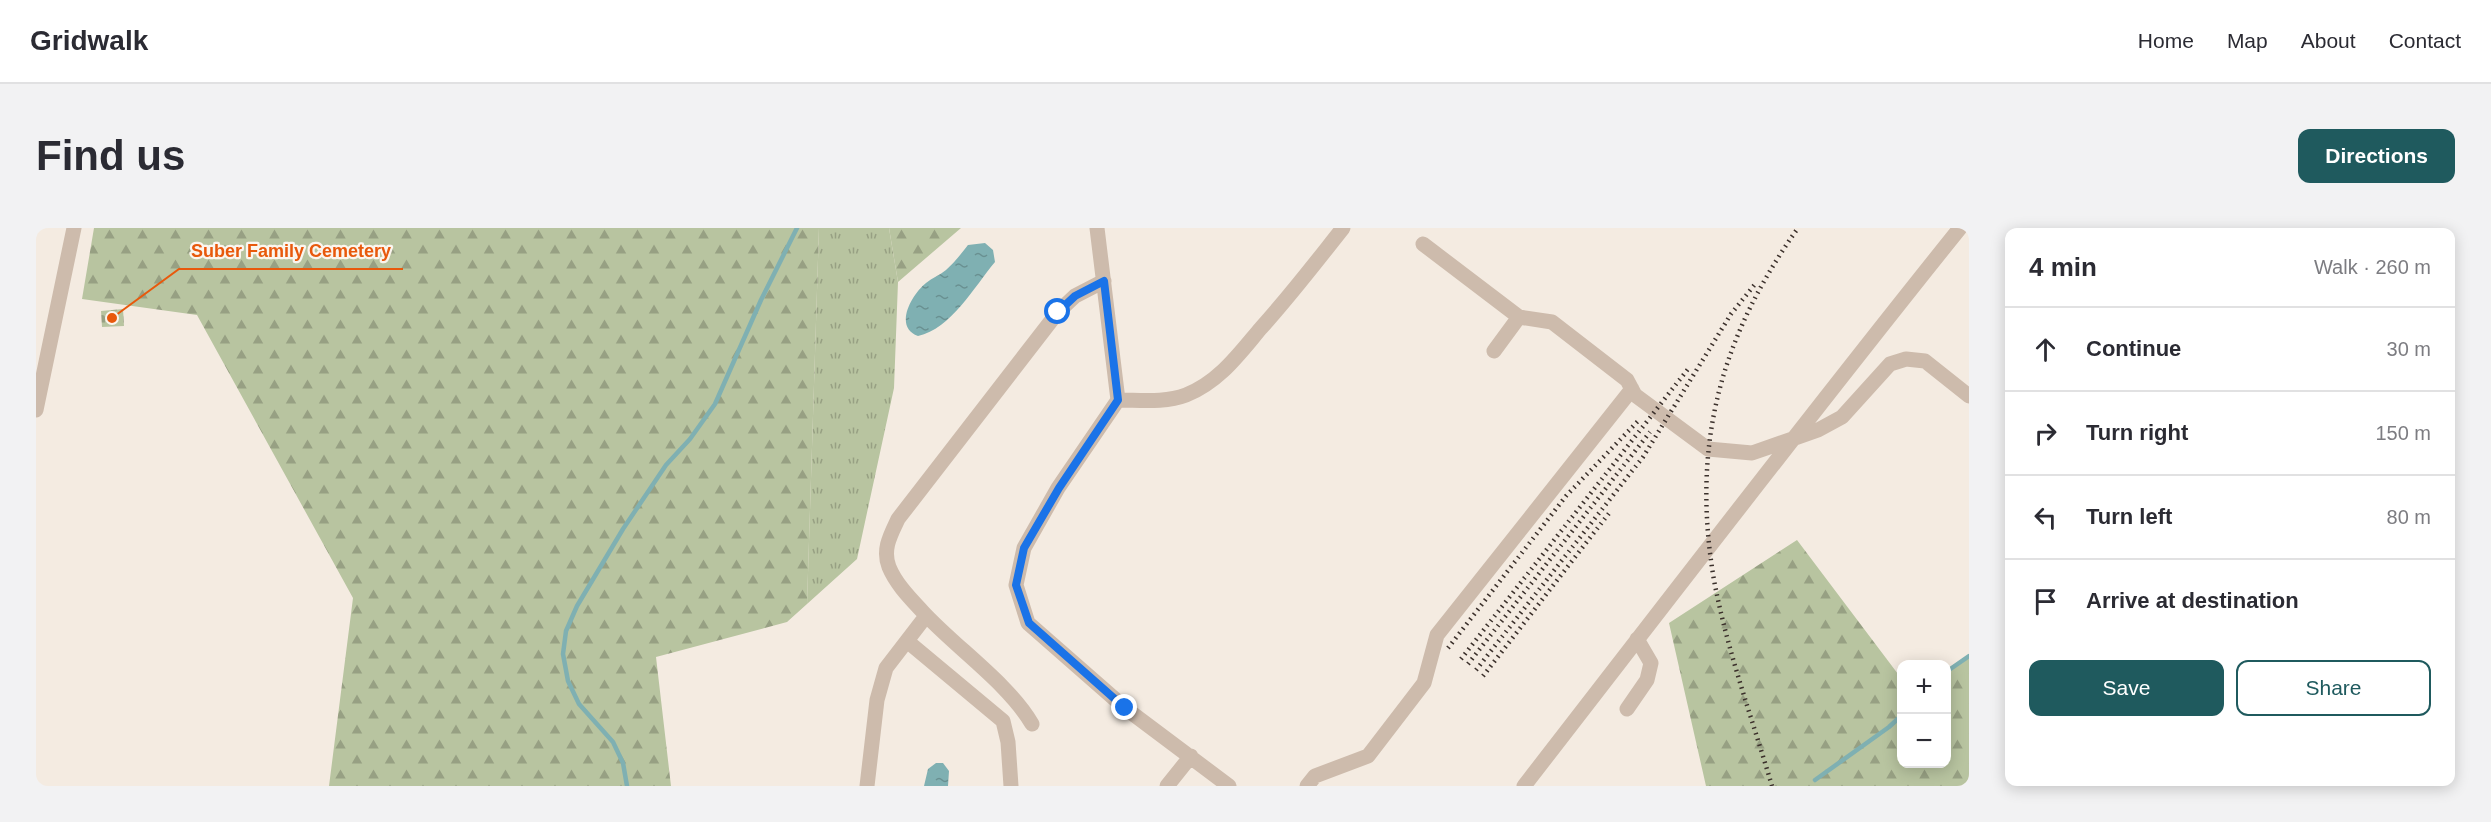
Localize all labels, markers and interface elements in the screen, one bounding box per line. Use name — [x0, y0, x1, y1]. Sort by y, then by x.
text: Gridwalk — [30, 25, 148, 56]
text: Home — [2138, 29, 2194, 52]
text: Map — [2227, 29, 2268, 52]
text: About — [2301, 29, 2356, 52]
text: Contact — [2389, 29, 2461, 52]
button: Directions — [2298, 129, 2455, 183]
text: Find us — [36, 132, 185, 179]
callout: Suber Family Cemetery — [179, 233, 403, 269]
text: Suber Family Cemetery — [191, 241, 391, 261]
text: 4 min — [2029, 252, 2097, 282]
text: Walk · 260 m — [2314, 256, 2431, 278]
route start — [1044, 298, 1070, 324]
icon: ahead — [2029, 333, 2062, 366]
text: Continue — [2086, 336, 2181, 361]
text: 30 m — [2387, 338, 2431, 360]
icon: right — [2029, 417, 2062, 450]
text: Turn right — [2086, 420, 2188, 445]
text: 150 m — [2375, 422, 2431, 444]
icon: left — [2029, 501, 2062, 534]
text: Turn left — [2086, 504, 2172, 529]
text: 80 m — [2387, 506, 2431, 528]
icon: arrive — [2029, 585, 2062, 618]
text: Arrive at destination — [2086, 588, 2299, 613]
map controls — [1897, 660, 1951, 768]
button: + — [1897, 660, 1951, 714]
button: Save — [2029, 660, 2224, 716]
button: Share — [2236, 660, 2431, 716]
route end — [1111, 694, 1137, 720]
button: − — [1897, 714, 1951, 768]

